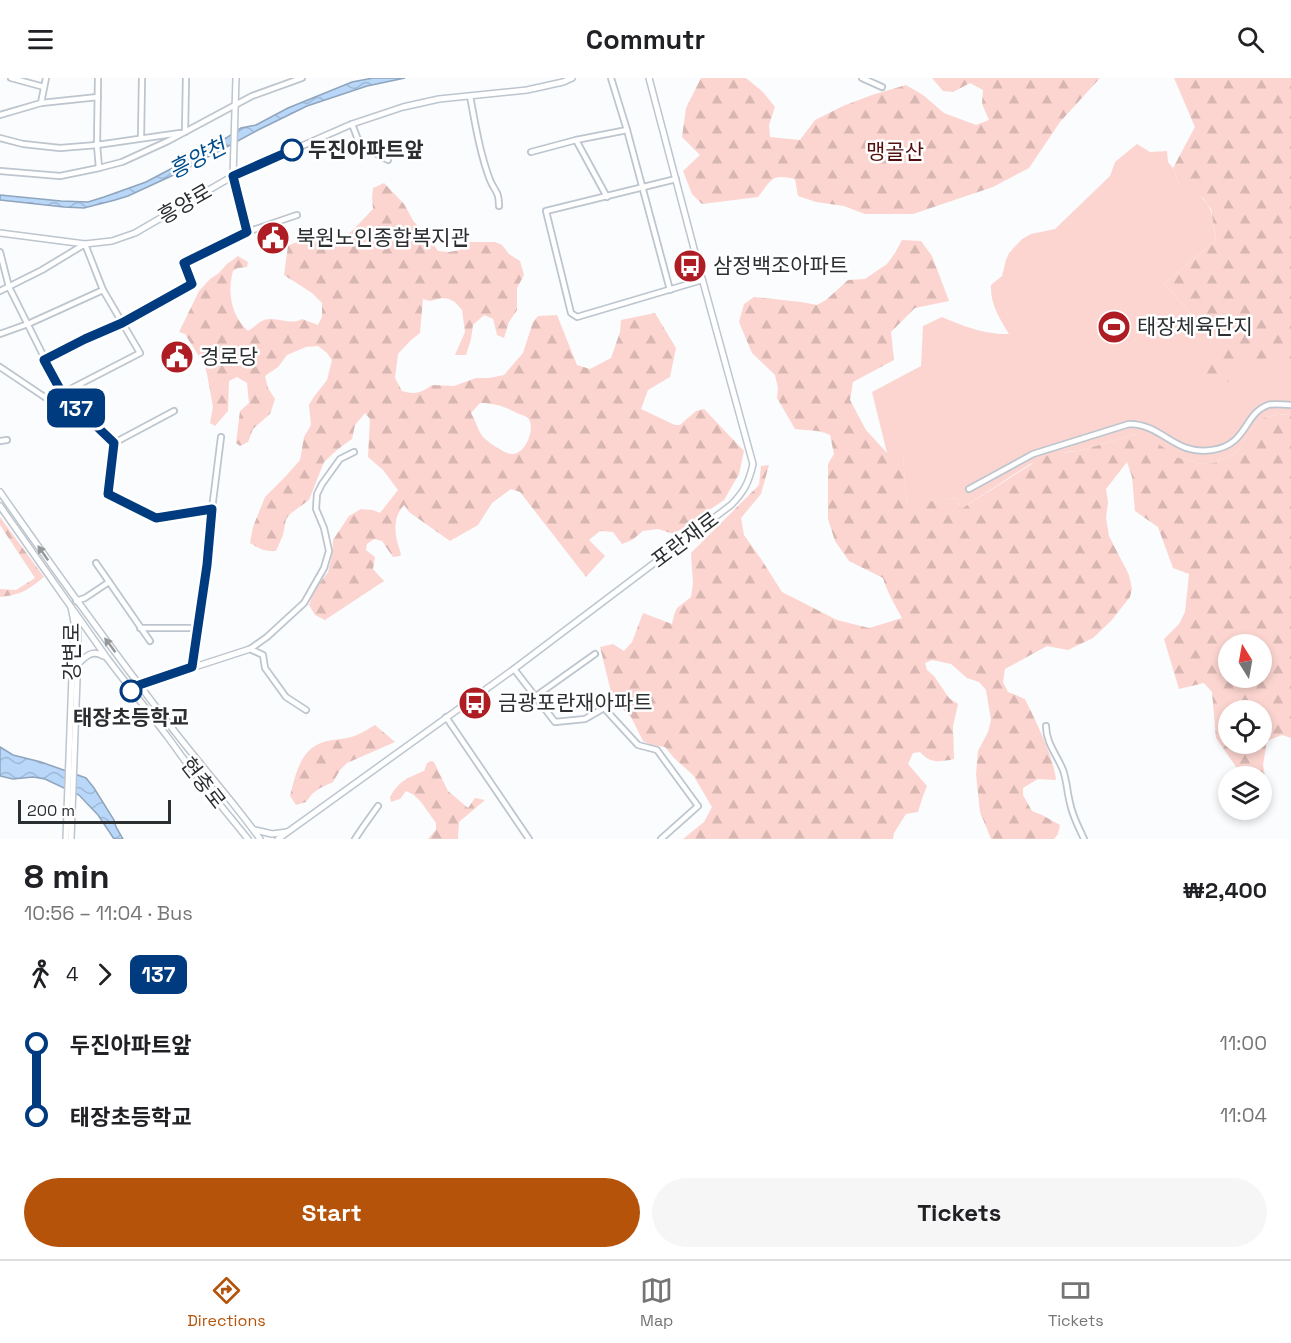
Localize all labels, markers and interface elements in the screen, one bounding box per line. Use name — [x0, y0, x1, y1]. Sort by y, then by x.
text: Commutr — [586, 22, 705, 57]
icon: menu — [24, 23, 57, 56]
icon: search — [1234, 23, 1267, 56]
water label: 흥양천 — [164, 130, 233, 184]
place label: 두진아파트앞 — [308, 136, 424, 163]
park label: 맹골산 — [866, 138, 924, 165]
marker: 두진아파트앞 — [281, 139, 303, 161]
street label: 흥양로 — [153, 177, 217, 230]
public building icon: 북원노인종합복지관 — [255, 220, 291, 256]
place label: 북원노인종합복지관 — [296, 224, 470, 251]
bus stop icon: 삼정백조아파트 — [672, 248, 708, 284]
place label: 삼정백조아파트 — [713, 252, 848, 279]
sports icon: 태장체육단지 — [1096, 309, 1132, 345]
place label: 태장체육단지 — [1137, 313, 1253, 340]
public building icon: 경로당 — [159, 339, 195, 375]
place label: 경로당 — [200, 343, 258, 370]
line badge: 137 — [42, 388, 110, 428]
text: 137 — [59, 395, 93, 422]
street label: 포란재로 — [646, 506, 724, 574]
one-way arrow — [37, 546, 49, 562]
street label: 강변로 — [58, 623, 85, 681]
north arrow — [1218, 634, 1272, 688]
map controls — [1218, 634, 1272, 820]
one-way arrow — [104, 638, 116, 653]
marker: 태장초등학교 — [120, 680, 142, 702]
bus stop icon: 금광포란재아파트 — [457, 685, 493, 721]
place label: 금광포란재아파트 — [498, 689, 653, 716]
button: locate — [1218, 700, 1272, 754]
place label: 태장초등학교 — [73, 704, 189, 731]
street label: 현충로 — [175, 752, 232, 814]
button: layers — [1218, 766, 1272, 820]
scale bar — [18, 797, 171, 824]
text: 200 m — [27, 800, 75, 821]
text: 8 min — [24, 856, 109, 898]
text: ₩2,400 — [1183, 876, 1267, 904]
text: 10:56 – 11:04 · Bus — [24, 900, 193, 926]
icon: walk — [24, 958, 57, 991]
icon: forward — [88, 958, 121, 991]
text: 4 — [66, 961, 79, 987]
text: 137 — [142, 961, 175, 988]
text: 11:00 — [1220, 1030, 1267, 1056]
text: 두진아파트앞 — [70, 1031, 191, 1059]
text: 11:04 — [1220, 1102, 1267, 1128]
text: 태장초등학교 — [70, 1103, 191, 1131]
button: Start — [24, 1178, 640, 1247]
button: Tickets — [652, 1178, 1267, 1247]
tab: Directions — [187, 1274, 266, 1331]
tab: Map — [640, 1274, 673, 1331]
tab: Tickets — [1048, 1274, 1104, 1331]

